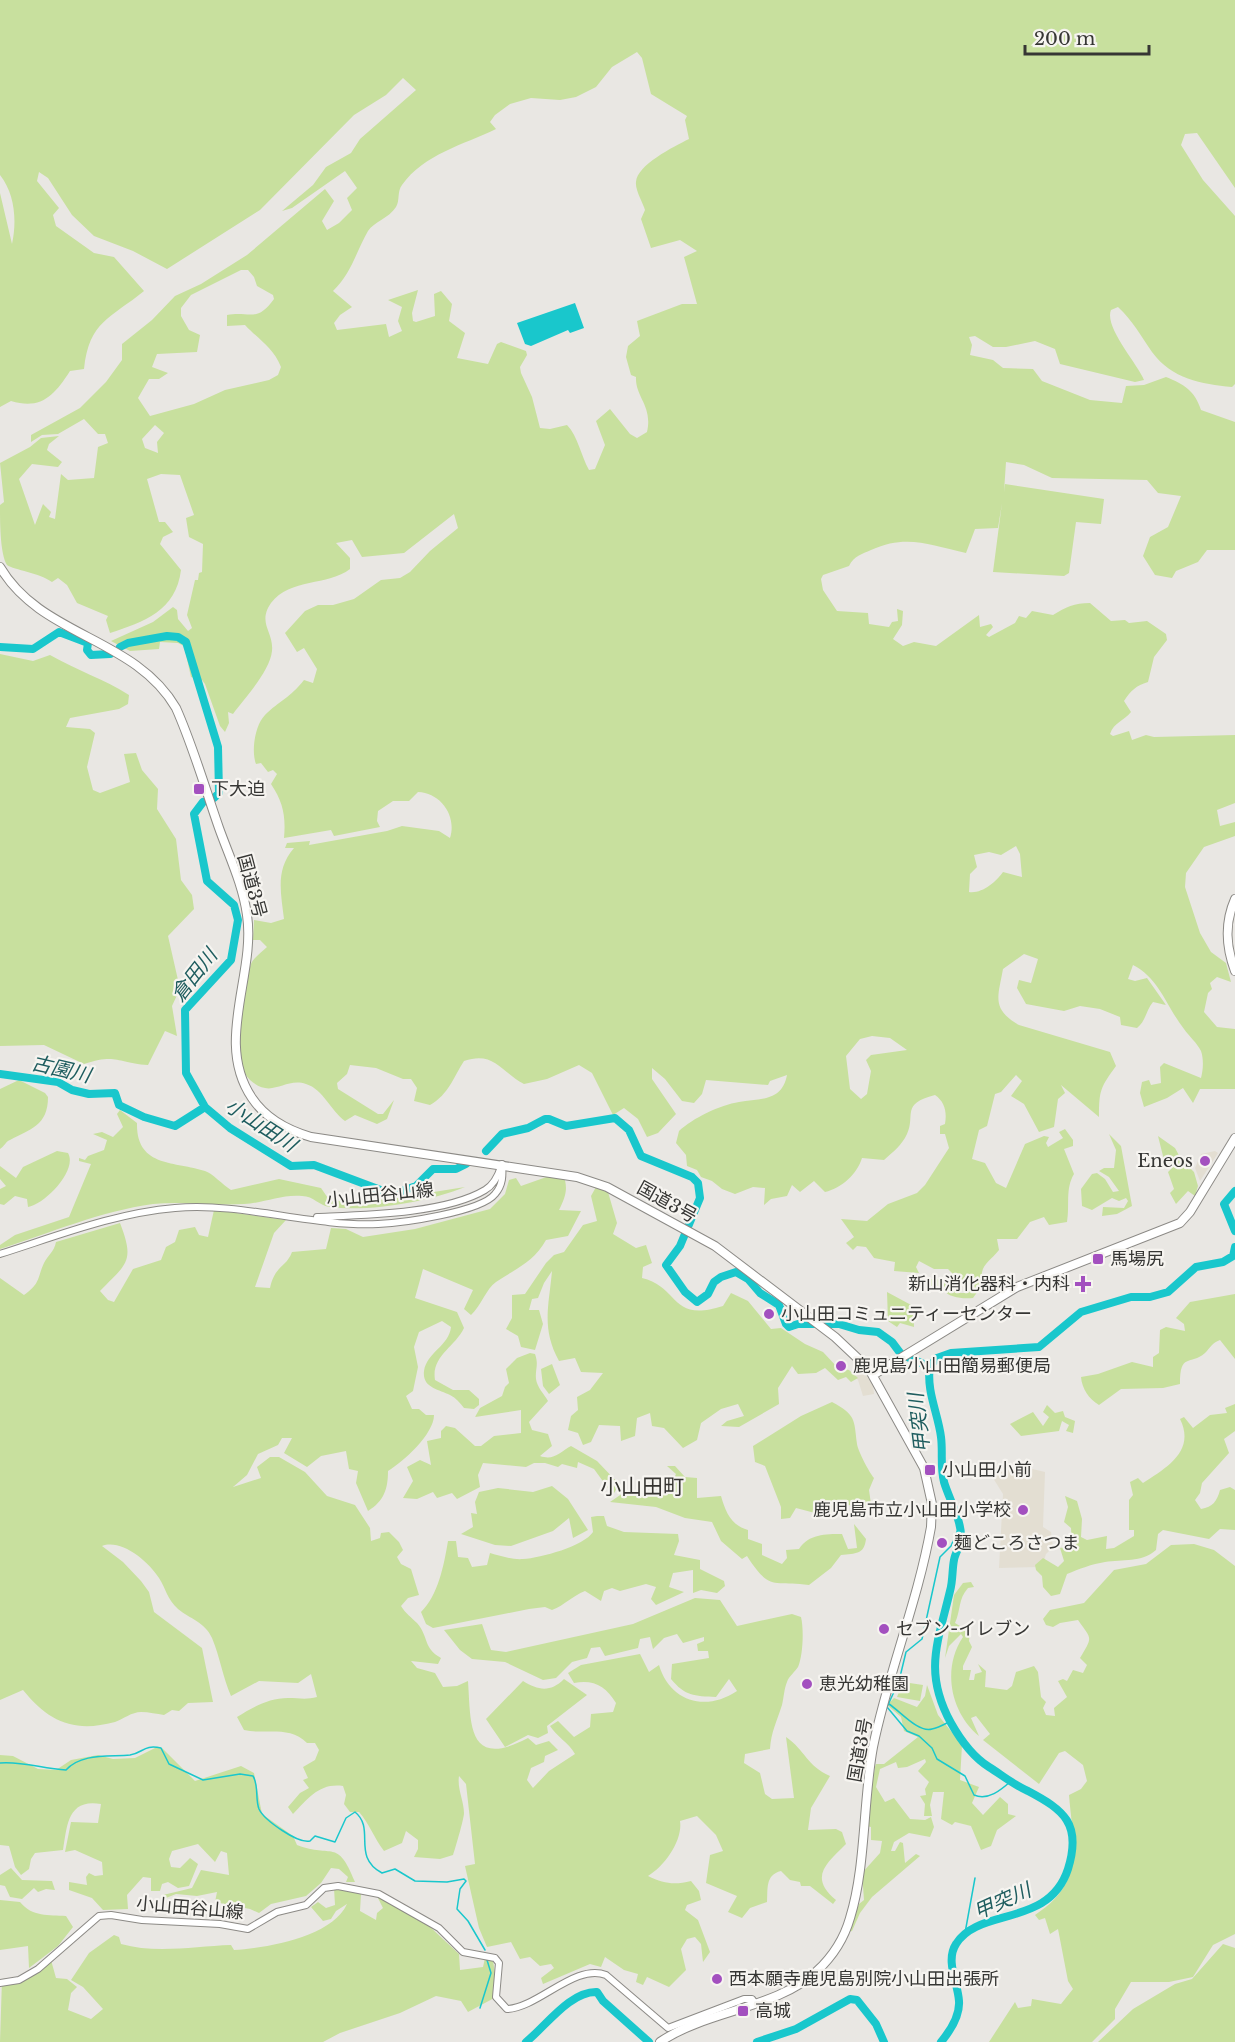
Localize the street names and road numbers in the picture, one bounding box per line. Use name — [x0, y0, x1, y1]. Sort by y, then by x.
street label: 国道3号 — [233, 852, 271, 920]
street label: 国道3号 — [633, 1177, 701, 1227]
street label: 小山田谷山線 — [325, 1178, 435, 1212]
street label: 国道3号 — [844, 1716, 876, 1784]
street label: 小山田谷山線 — [135, 1892, 245, 1924]

